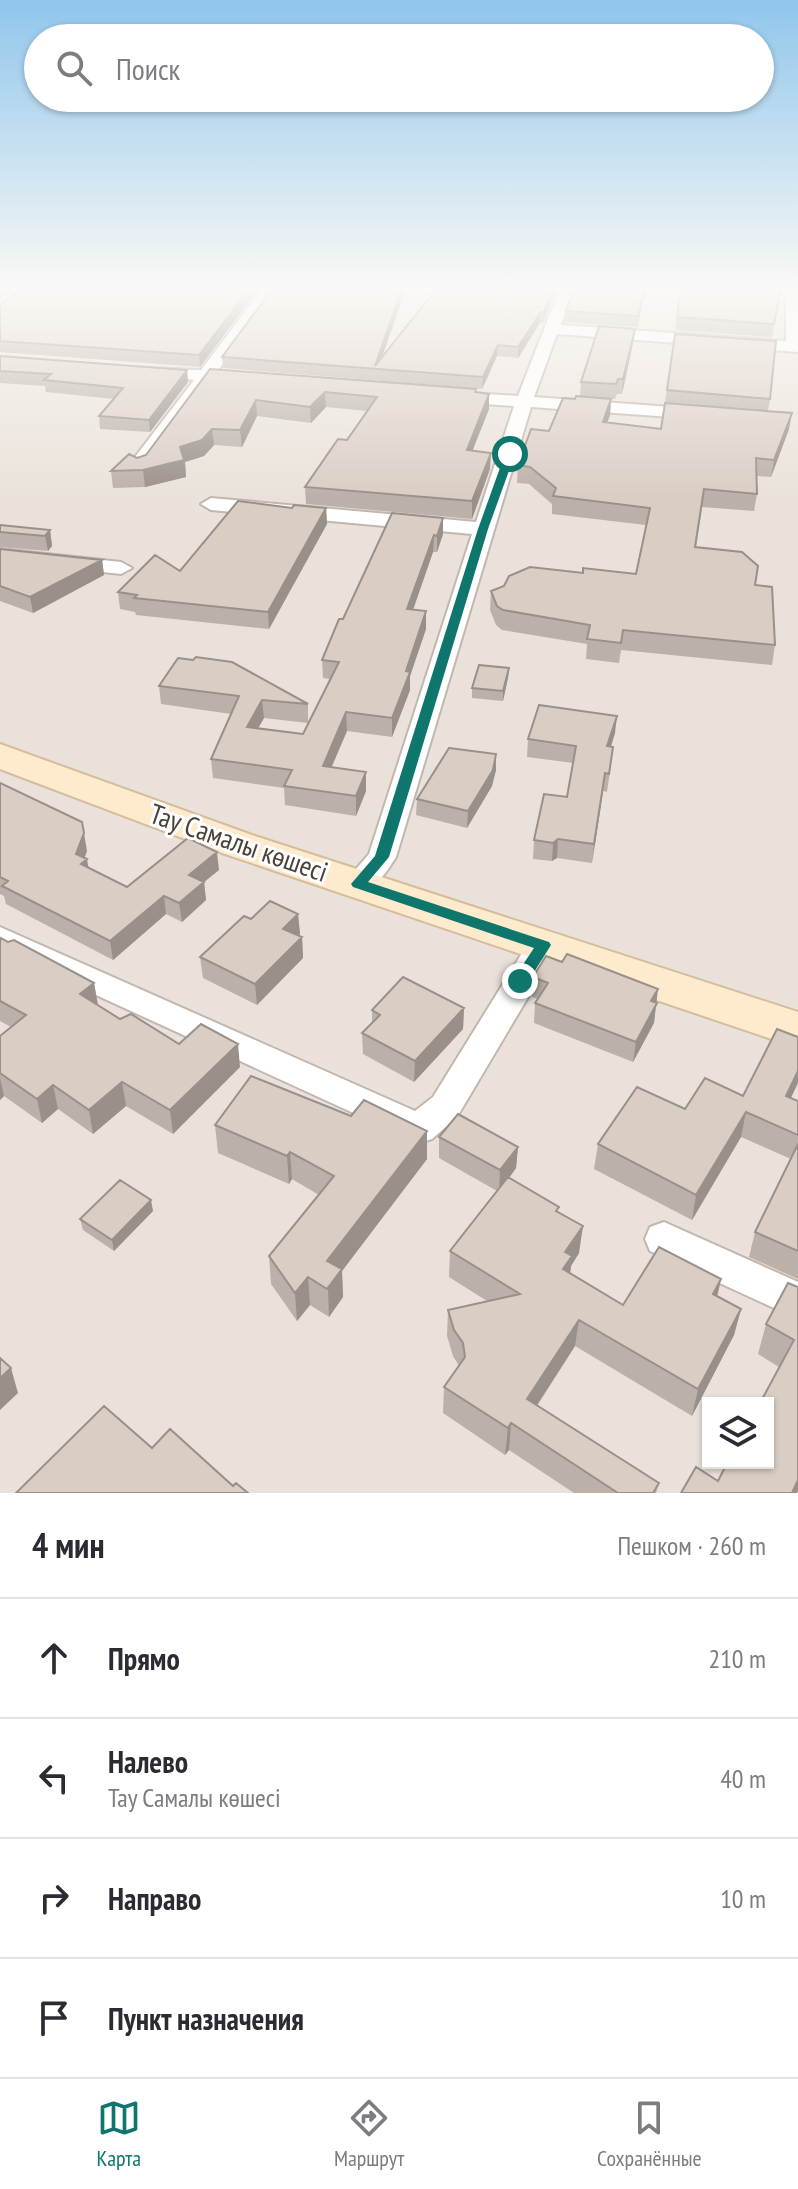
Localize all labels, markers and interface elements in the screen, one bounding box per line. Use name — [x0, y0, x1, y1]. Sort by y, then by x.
search box — [24, 24, 774, 112]
icon: search — [52, 46, 96, 90]
text: Поиск — [116, 49, 180, 88]
route start — [492, 436, 528, 472]
street label: Тау Самалы көшесі — [145, 794, 333, 890]
route end — [502, 963, 538, 999]
map controls — [702, 1397, 774, 1469]
button: layers — [702, 1397, 774, 1469]
text: 4 мин — [32, 1523, 105, 1567]
text: Пешком · 260 m — [617, 1529, 766, 1562]
icon: ahead — [32, 1636, 76, 1680]
text: Прямо — [108, 1639, 180, 1678]
text: 210 m — [708, 1642, 766, 1675]
text: Налево — [108, 1742, 188, 1781]
icon: left — [32, 1756, 76, 1800]
text: 40 m — [720, 1762, 766, 1795]
text: Тау Самалы көшесі — [108, 1781, 281, 1814]
icon: right — [32, 1876, 76, 1920]
text: Направо — [108, 1879, 201, 1918]
text: 10 m — [720, 1882, 766, 1915]
icon: arrive — [32, 1996, 76, 2040]
text: Пункт назначения — [108, 1999, 304, 2038]
tab: Карта — [96, 2096, 141, 2172]
tab: Маршрут — [334, 2096, 404, 2172]
tab: Сохранённые — [597, 2096, 702, 2172]

